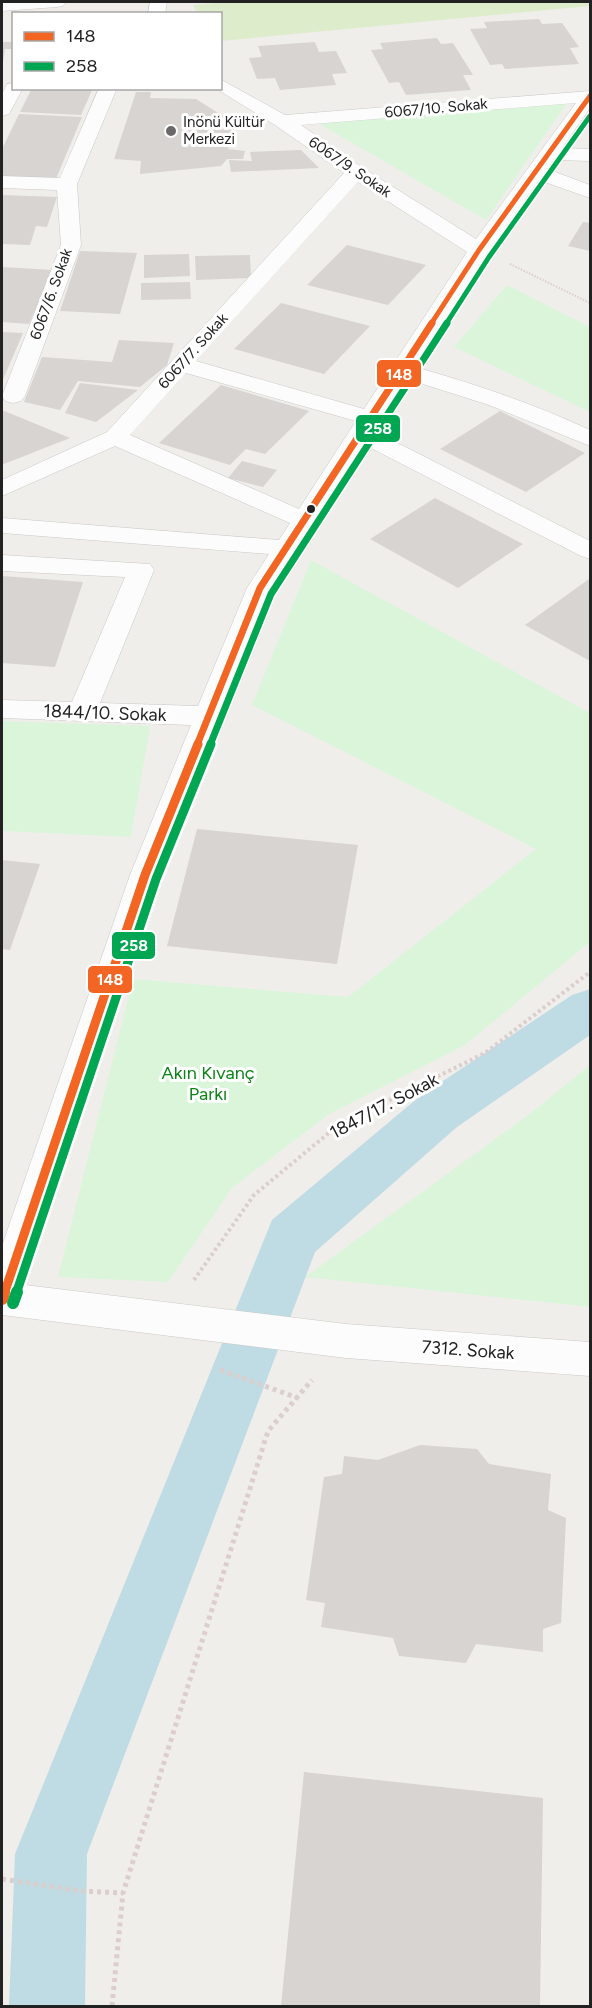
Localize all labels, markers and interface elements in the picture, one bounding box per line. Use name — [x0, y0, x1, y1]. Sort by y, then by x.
legend — [12, 12, 222, 90]
text: 148 — [66, 25, 96, 47]
text: 258 — [66, 55, 97, 77]
street label: 6067/10. Sokak — [384, 94, 489, 121]
place label: Inönü Kültür Merkezi — [183, 113, 264, 148]
marker: Inönü Kültür Merkezi — [164, 124, 178, 138]
street label: 6067/9. Sokak — [305, 133, 395, 202]
street label: 6067/6. Sokak — [26, 245, 76, 342]
street label: 6067/7. Sokak — [154, 309, 232, 392]
line badge: 148 — [376, 359, 422, 388]
text: 148 — [386, 365, 413, 384]
line badge: 258 — [355, 414, 401, 443]
text: 258 — [364, 419, 392, 438]
unlabelled marker — [305, 503, 317, 515]
street label: 1844/10. Sokak — [43, 700, 167, 726]
line badge: 258 — [111, 931, 156, 960]
text: 258 — [120, 936, 148, 955]
line badge: 148 — [87, 965, 133, 994]
text: 148 — [97, 970, 124, 989]
park label: Akın Kıvanç Parkı — [162, 1062, 255, 1105]
street label: 1847/17. Sokak — [326, 1068, 442, 1144]
street label: 7312. Sokak — [421, 1336, 515, 1364]

